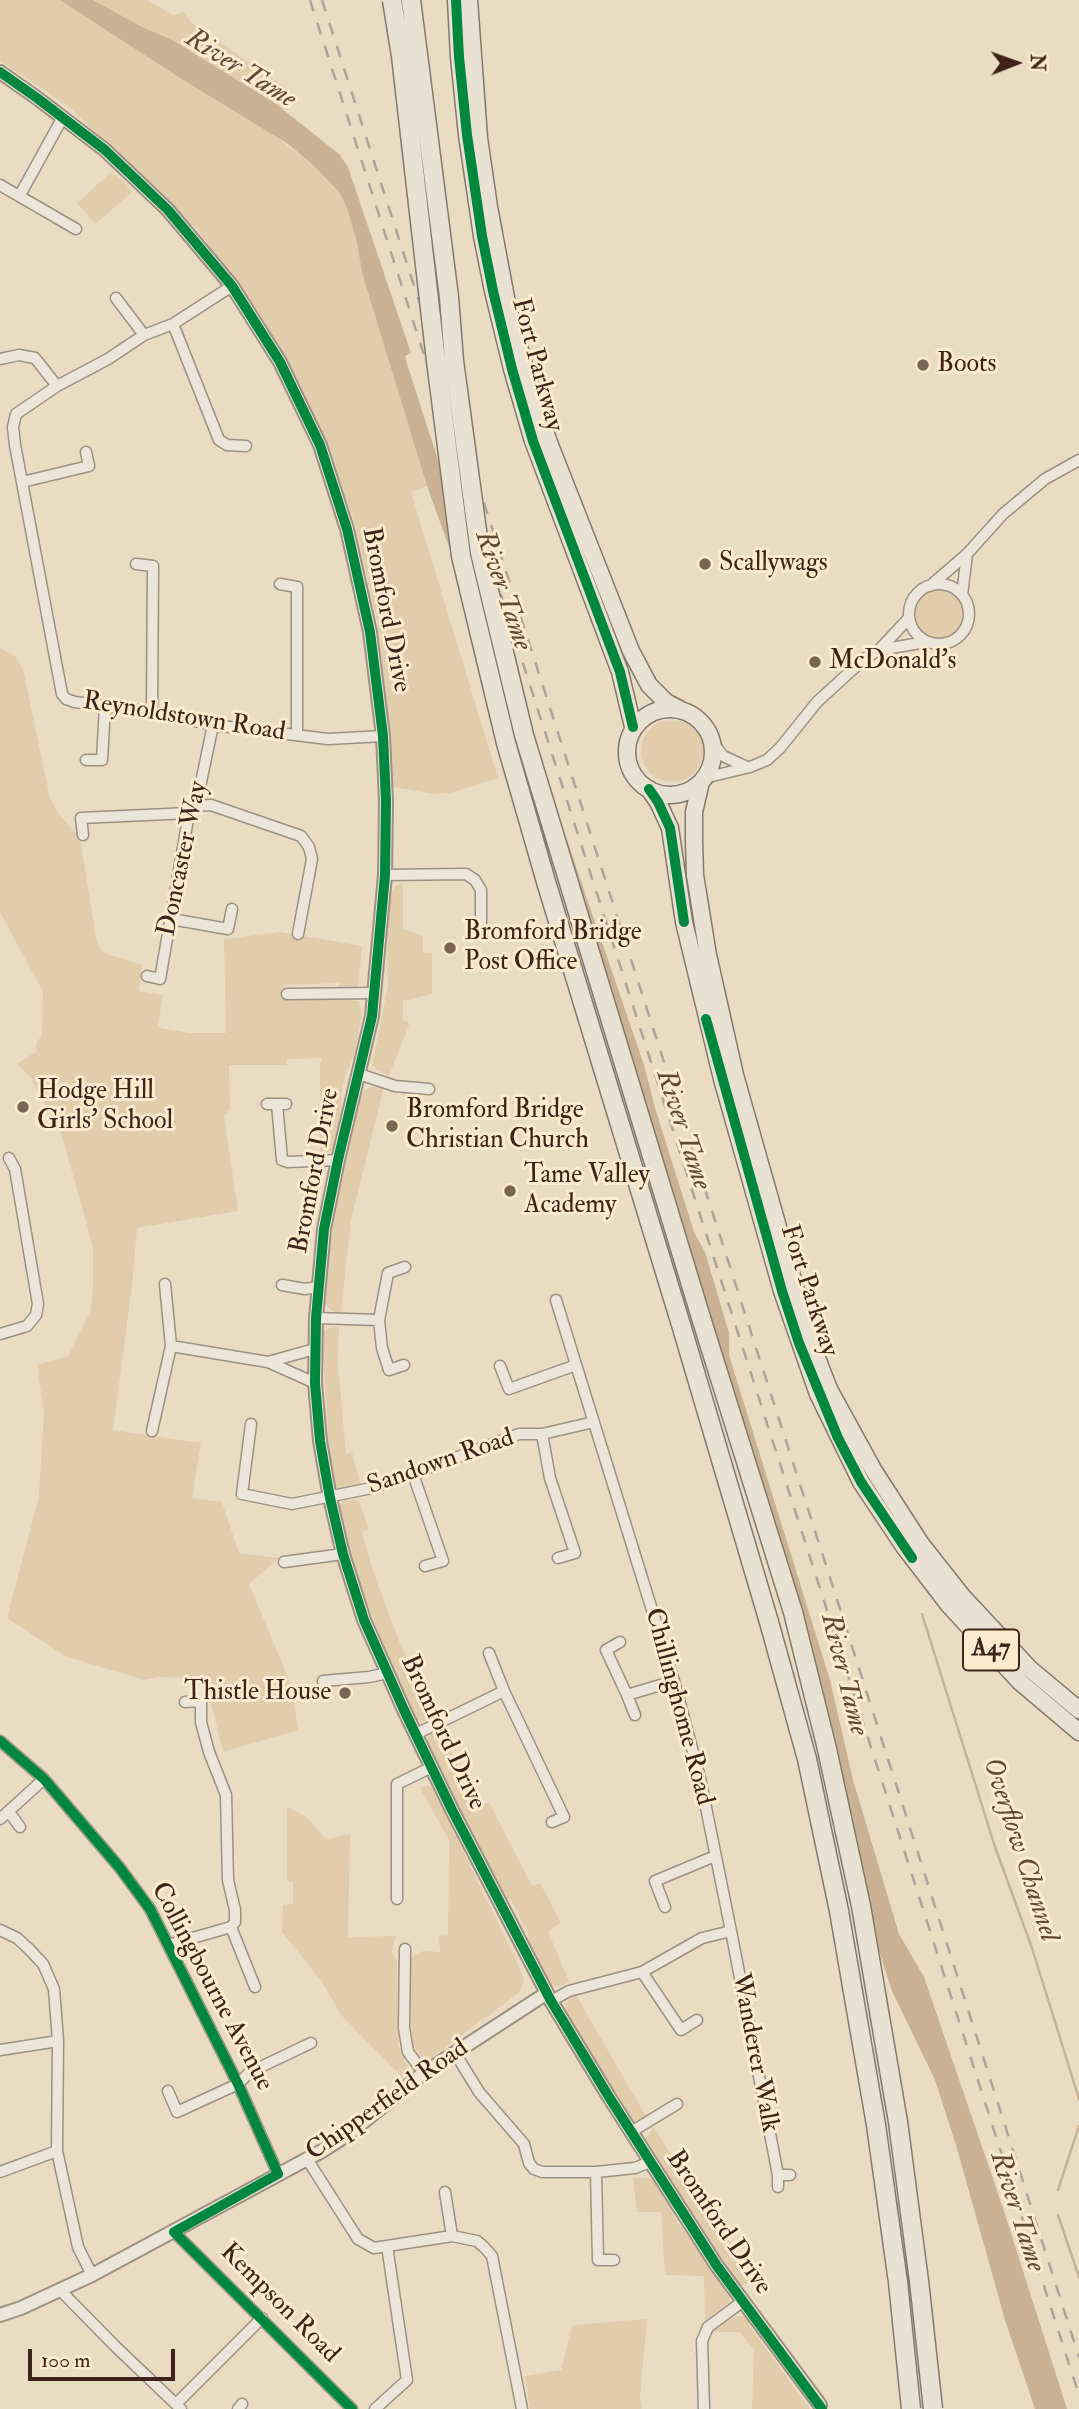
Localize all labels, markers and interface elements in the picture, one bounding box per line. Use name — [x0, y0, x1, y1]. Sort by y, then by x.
water label: River Tame — [178, 23, 302, 117]
north arrow — [981, 28, 1051, 98]
text: N — [1025, 54, 1049, 71]
street label: Fort Parkway — [503, 295, 569, 435]
place label: Boots — [937, 349, 996, 381]
marker: Boots — [915, 357, 931, 373]
street label: Bromford Drive — [354, 525, 416, 695]
water label: River Tame — [466, 527, 538, 655]
place label: Scallywags — [719, 548, 828, 580]
marker: Scallywags — [697, 556, 713, 572]
place label: McDonald's — [829, 646, 956, 678]
marker: McDonald's — [807, 654, 823, 670]
street label: Reynoldstown Road — [80, 687, 288, 749]
street label: Doncaster Way — [152, 779, 216, 939]
place label: Bromford Bridge Post Office — [464, 917, 642, 978]
marker: Bromford Bridge Post Office — [442, 940, 458, 956]
water label: River Tame — [647, 1066, 717, 1194]
place label: Hodge Hill Girls' School — [37, 1076, 173, 1138]
street label: Bromford Drive — [285, 1086, 347, 1256]
place label: Bromford Bridge Christian Church — [406, 1095, 589, 1156]
marker: Hodge Hill Girls' School — [15, 1099, 31, 1115]
marker: Bromford Bridge Christian Church — [384, 1118, 400, 1134]
place label: Tame Valley Academy — [524, 1160, 650, 1222]
marker: Tame Valley Academy — [502, 1183, 518, 1199]
street label: Fort Parkway — [772, 1221, 844, 1361]
street label: Sandown Road — [364, 1423, 518, 1503]
street label: Chillinghome Road — [637, 1605, 719, 1809]
water label: River Tame — [812, 1611, 874, 1739]
road number: A47 — [963, 1630, 1019, 1670]
street label: Bromford Drive — [393, 1651, 491, 1815]
place label: Thistle House — [184, 1677, 331, 1709]
marker: Thistle House — [337, 1685, 353, 1701]
water label: Overflow Channel — [973, 1754, 1065, 1946]
street label: Collingbourne Avenue — [143, 1878, 279, 2096]
street label: Wanderer Walk — [723, 1971, 785, 2135]
street label: Chipperfield Road — [301, 2034, 475, 2168]
street label: Bromford Drive — [658, 2145, 778, 2301]
water label: River Tame — [981, 2148, 1051, 2276]
street label: Kempson Road — [213, 2238, 345, 2370]
scale bar — [32, 2336, 178, 2380]
text: 100 m — [41, 2347, 91, 2374]

